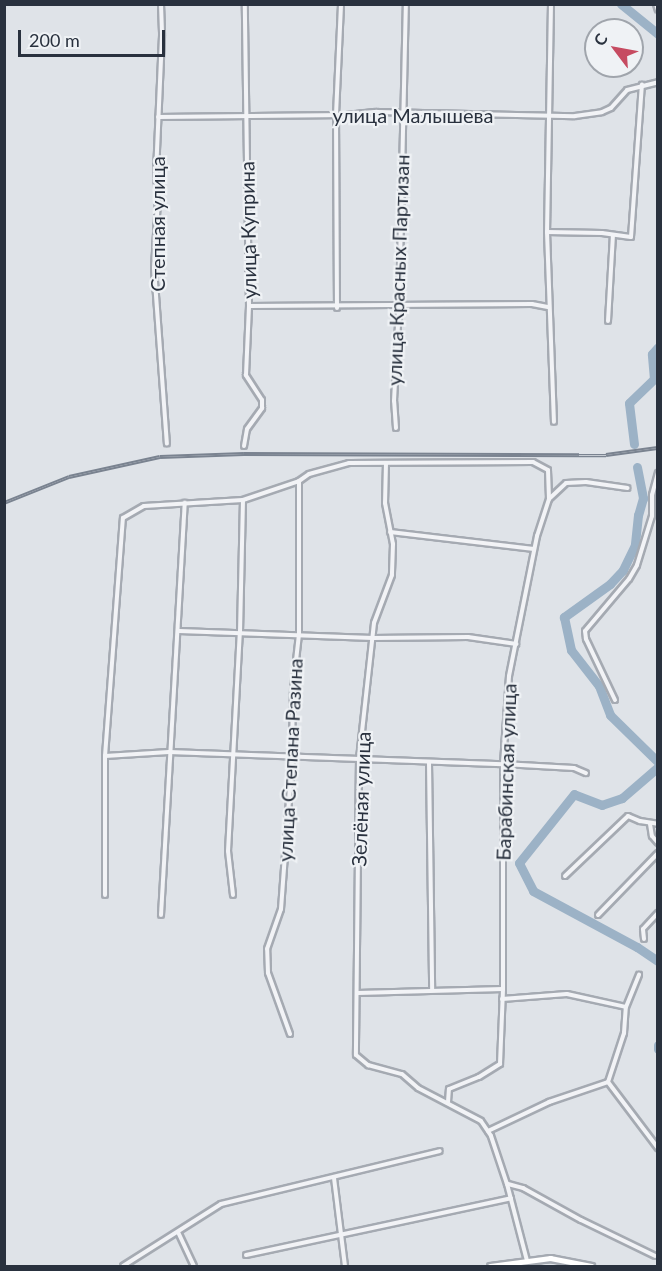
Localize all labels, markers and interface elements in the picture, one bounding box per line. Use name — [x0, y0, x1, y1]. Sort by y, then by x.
scale bar — [21, 18, 168, 56]
north arrow — [584, 18, 644, 78]
text: 200 m — [29, 29, 80, 51]
text: С — [589, 30, 611, 49]
street label: улица Малышева — [333, 103, 493, 127]
street label: улица Красных Партизан — [382, 154, 414, 386]
street label: Степная улица — [145, 156, 169, 292]
street label: улица Куприна — [235, 161, 261, 299]
street label: улица Степана Разина — [273, 658, 307, 862]
street label: Барабинская улица — [491, 683, 521, 861]
street label: Зелёная улица — [347, 731, 375, 867]

